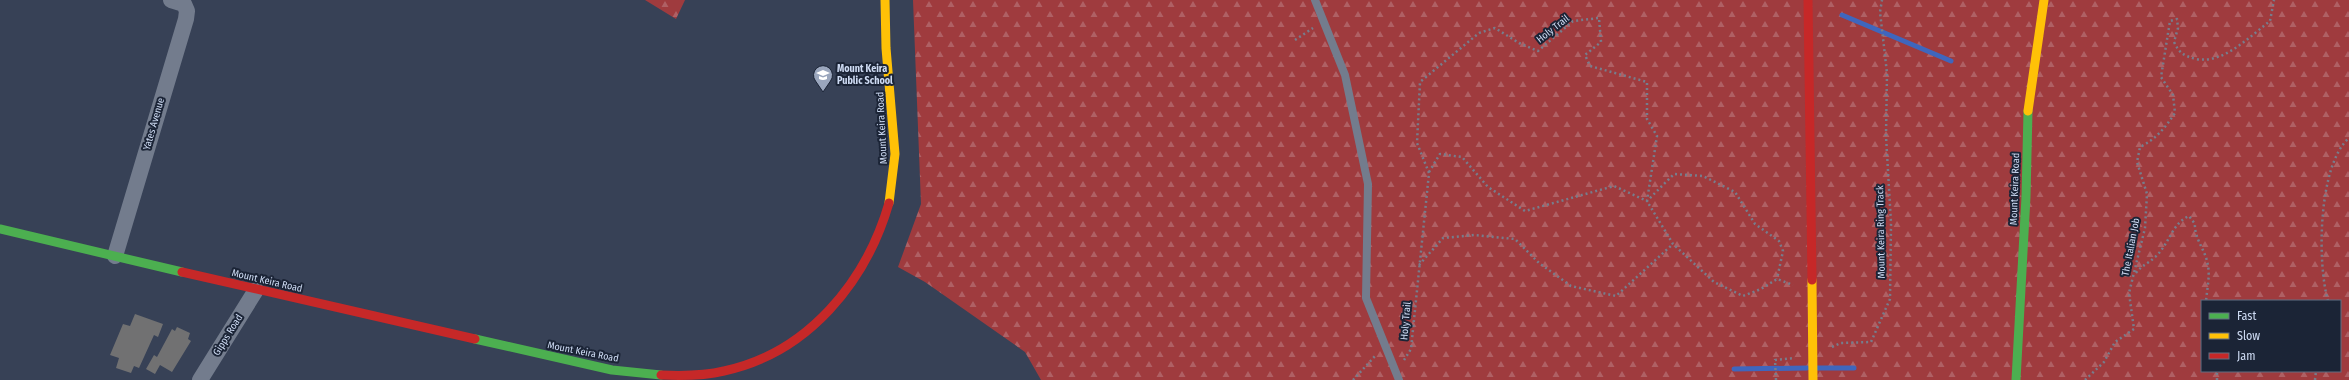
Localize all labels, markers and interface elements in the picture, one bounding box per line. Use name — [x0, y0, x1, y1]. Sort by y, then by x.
street label: Holy Trail — [1534, 12, 1572, 46]
place label: Mount Keira Public School — [837, 63, 893, 87]
school or university icon: Mount Keira Public School — [812, 64, 834, 92]
street label: Mount Keira Road — [874, 92, 890, 164]
street label: Yates Avenue — [141, 96, 167, 152]
street label: Mount Keira Road — [2008, 153, 2022, 225]
street label: Mount Keira Ring Track — [1874, 185, 1888, 279]
street label: The Italian Job — [2119, 217, 2143, 277]
street label: Mount Keira Road — [230, 267, 304, 295]
legend — [2201, 300, 2341, 372]
street label: Holy Trail — [1398, 301, 1414, 341]
text: Fast — [2237, 309, 2256, 323]
street label: Gipps Road — [211, 312, 245, 358]
text: Slow — [2237, 329, 2260, 343]
street label: Mount Keira Road — [546, 339, 620, 365]
text: Jam — [2237, 349, 2255, 363]

